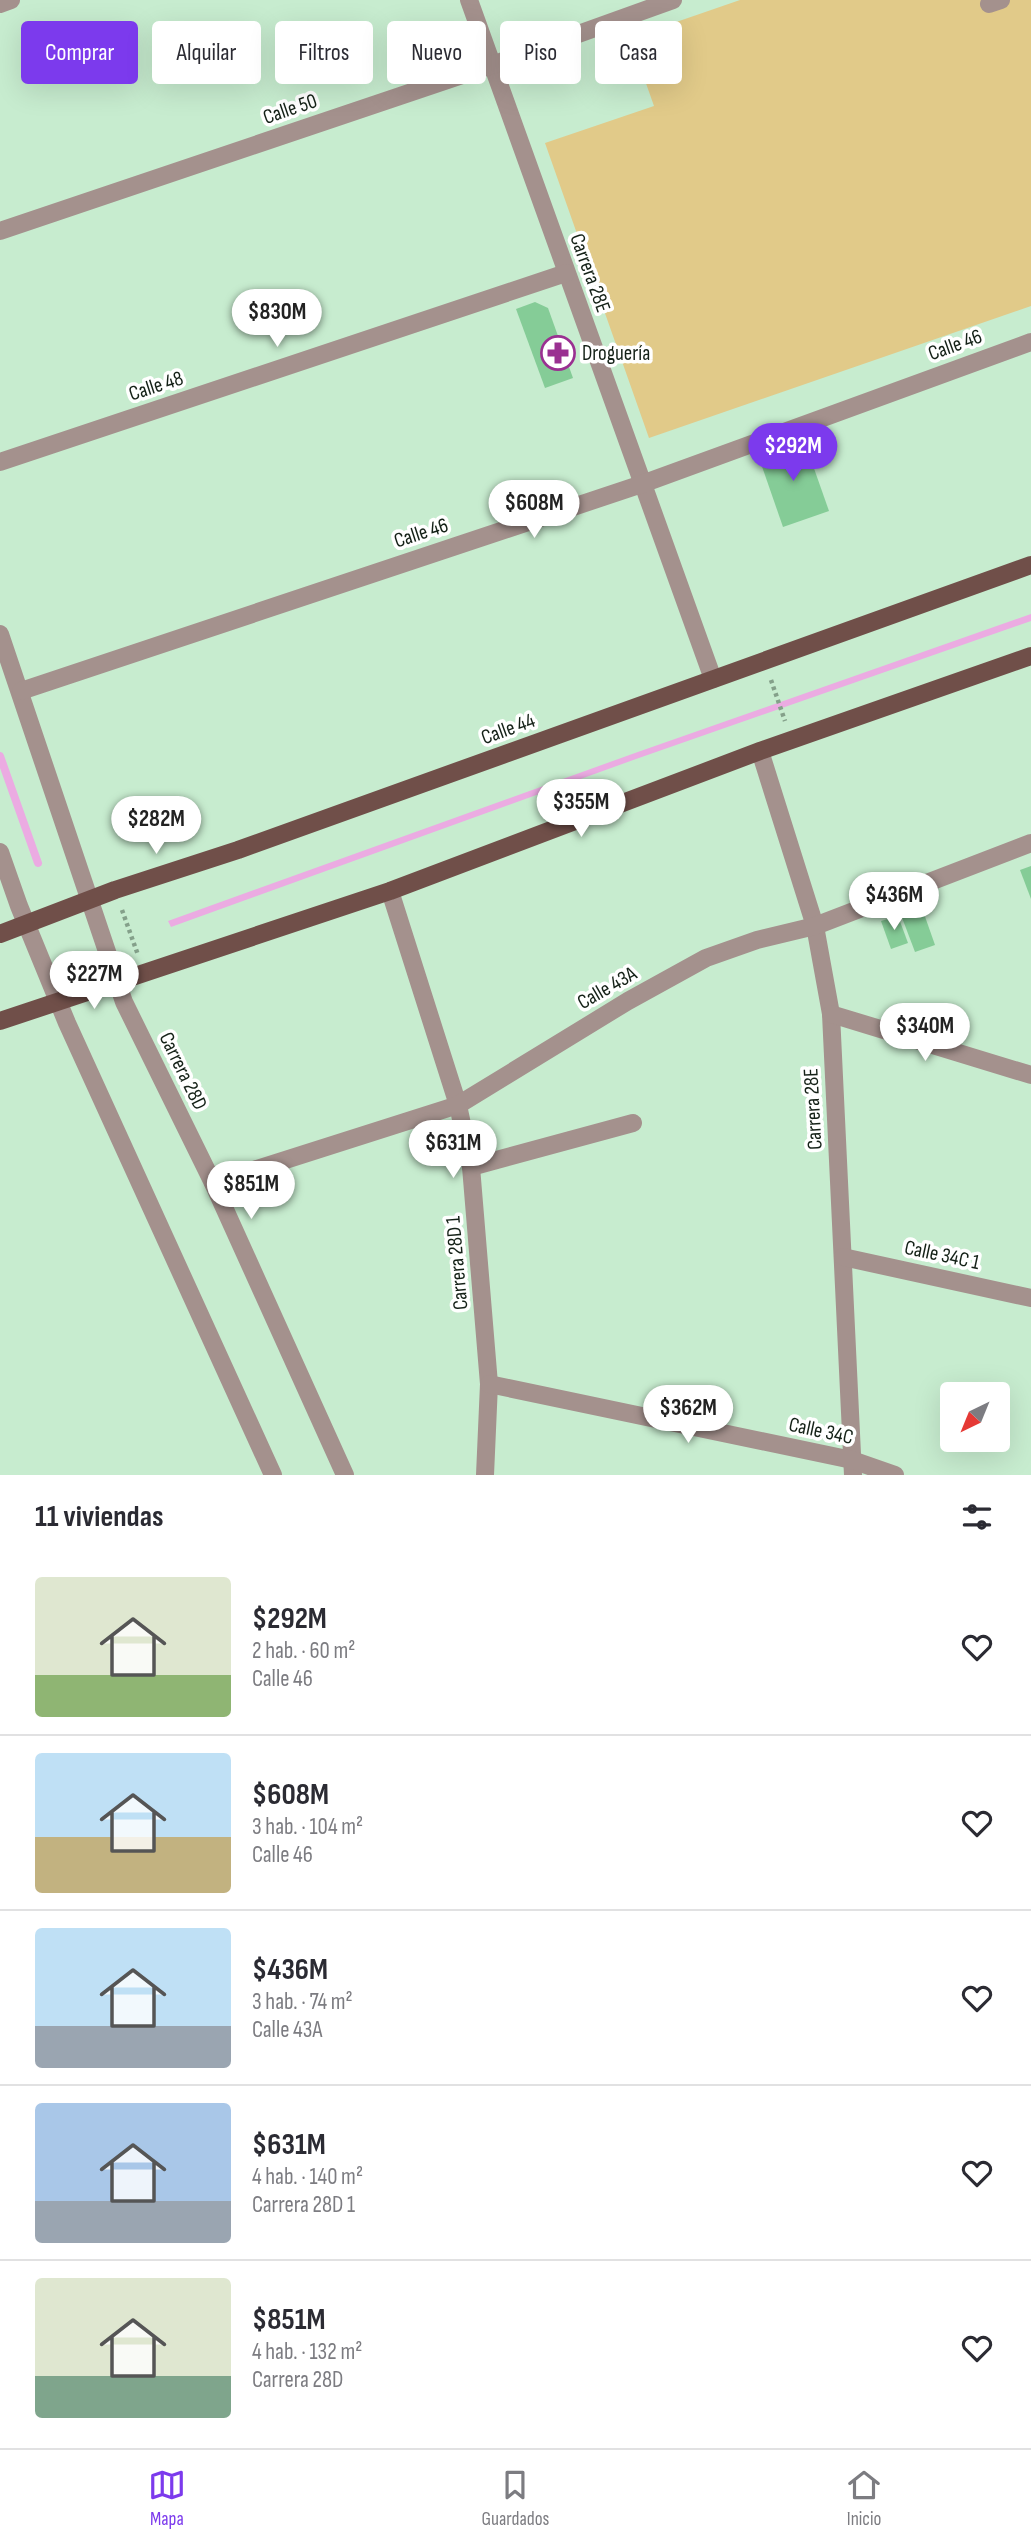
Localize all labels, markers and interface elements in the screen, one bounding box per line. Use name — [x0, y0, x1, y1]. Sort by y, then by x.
chip: Comprar — [21, 21, 138, 84]
chip: Alquilar — [152, 21, 261, 84]
chip: Filtros — [275, 21, 373, 84]
chip: Nuevo — [387, 21, 486, 84]
chip: Piso — [500, 21, 581, 84]
chip: Casa — [595, 21, 682, 84]
street label: Calle 50 — [260, 88, 320, 130]
street label: Carrera 28E — [564, 230, 616, 316]
pin: $830M — [228, 290, 326, 349]
text: $830M — [248, 298, 306, 326]
street label: Calle 46 — [925, 324, 985, 366]
pharmacy icon: Droguería — [539, 334, 577, 372]
place label: Droguería — [582, 341, 650, 366]
street label: Calle 48 — [126, 366, 186, 406]
pin: $292M — [744, 424, 842, 483]
text: $292M — [764, 432, 822, 460]
pin: $608M — [485, 480, 583, 540]
text: $608M — [505, 489, 563, 517]
street label: Calle 46 — [391, 513, 451, 553]
street label: Calle 44 — [478, 708, 538, 750]
pin: $355M — [532, 780, 630, 839]
text: $355M — [553, 788, 609, 816]
pin: $282M — [107, 796, 205, 856]
text: $282M — [127, 805, 185, 833]
pin: $436M — [845, 872, 943, 932]
text: $436M — [865, 881, 923, 909]
pin: $227M — [45, 951, 143, 1011]
text: $227M — [66, 960, 122, 988]
street label: Calle 43A — [573, 961, 642, 1015]
pin: $340M — [876, 1004, 974, 1063]
text: $340M — [896, 1012, 954, 1040]
street label: Carrera 28D — [153, 1028, 213, 1114]
street label: Carrera 28E — [798, 1068, 828, 1150]
pin: $631M — [404, 1120, 502, 1180]
text: $631M — [425, 1129, 481, 1157]
pin: $851M — [202, 1162, 300, 1221]
text: $851M — [223, 1170, 279, 1198]
street label: Carrera 28D 1 — [440, 1214, 474, 1311]
street label: Calle 34C 1 — [902, 1235, 982, 1275]
north arrow — [940, 1382, 1010, 1452]
map controls — [940, 1382, 1010, 1452]
pin: $362M — [639, 1386, 737, 1445]
text: $362M — [659, 1394, 717, 1422]
street label: Calle 34C — [786, 1412, 856, 1450]
icon: filters — [958, 1498, 996, 1536]
text: 11 viviendas — [35, 1499, 164, 1535]
text: $292M — [252, 1601, 327, 1637]
icon: home — [91, 1605, 175, 1689]
icon: heart — [958, 1628, 996, 1666]
text: 2 hab. · 60 m² — [252, 1637, 355, 1665]
text: Calle 46 — [252, 1665, 313, 1693]
text: $608M — [252, 1777, 329, 1813]
icon: home — [91, 1781, 175, 1865]
icon: heart — [958, 1804, 996, 1842]
text: 3 hab. · 104 m² — [252, 1813, 363, 1841]
text: Calle 46 — [252, 1841, 313, 1869]
text: $436M — [252, 1952, 328, 1988]
icon: home — [91, 1956, 175, 2040]
icon: heart — [958, 1979, 996, 2017]
text: 3 hab. · 74 m² — [252, 1988, 353, 2016]
text: Calle 43A — [252, 2016, 322, 2044]
text: $631M — [252, 2127, 326, 2163]
icon: home — [91, 2131, 175, 2215]
icon: heart — [958, 2154, 996, 2192]
text: 4 hab. · 140 m² — [252, 2163, 363, 2191]
text: Carrera 28D 1 — [252, 2191, 355, 2219]
text: $851M — [252, 2302, 325, 2338]
icon: home — [91, 2306, 175, 2390]
icon: heart — [958, 2329, 996, 2367]
text: 4 hab. · 132 m² — [252, 2338, 362, 2366]
text: Carrera 28D — [252, 2366, 343, 2394]
tab: Mapa — [148, 2466, 186, 2531]
tab: Guardados — [482, 2466, 549, 2531]
tab: Inicio — [845, 2466, 883, 2531]

